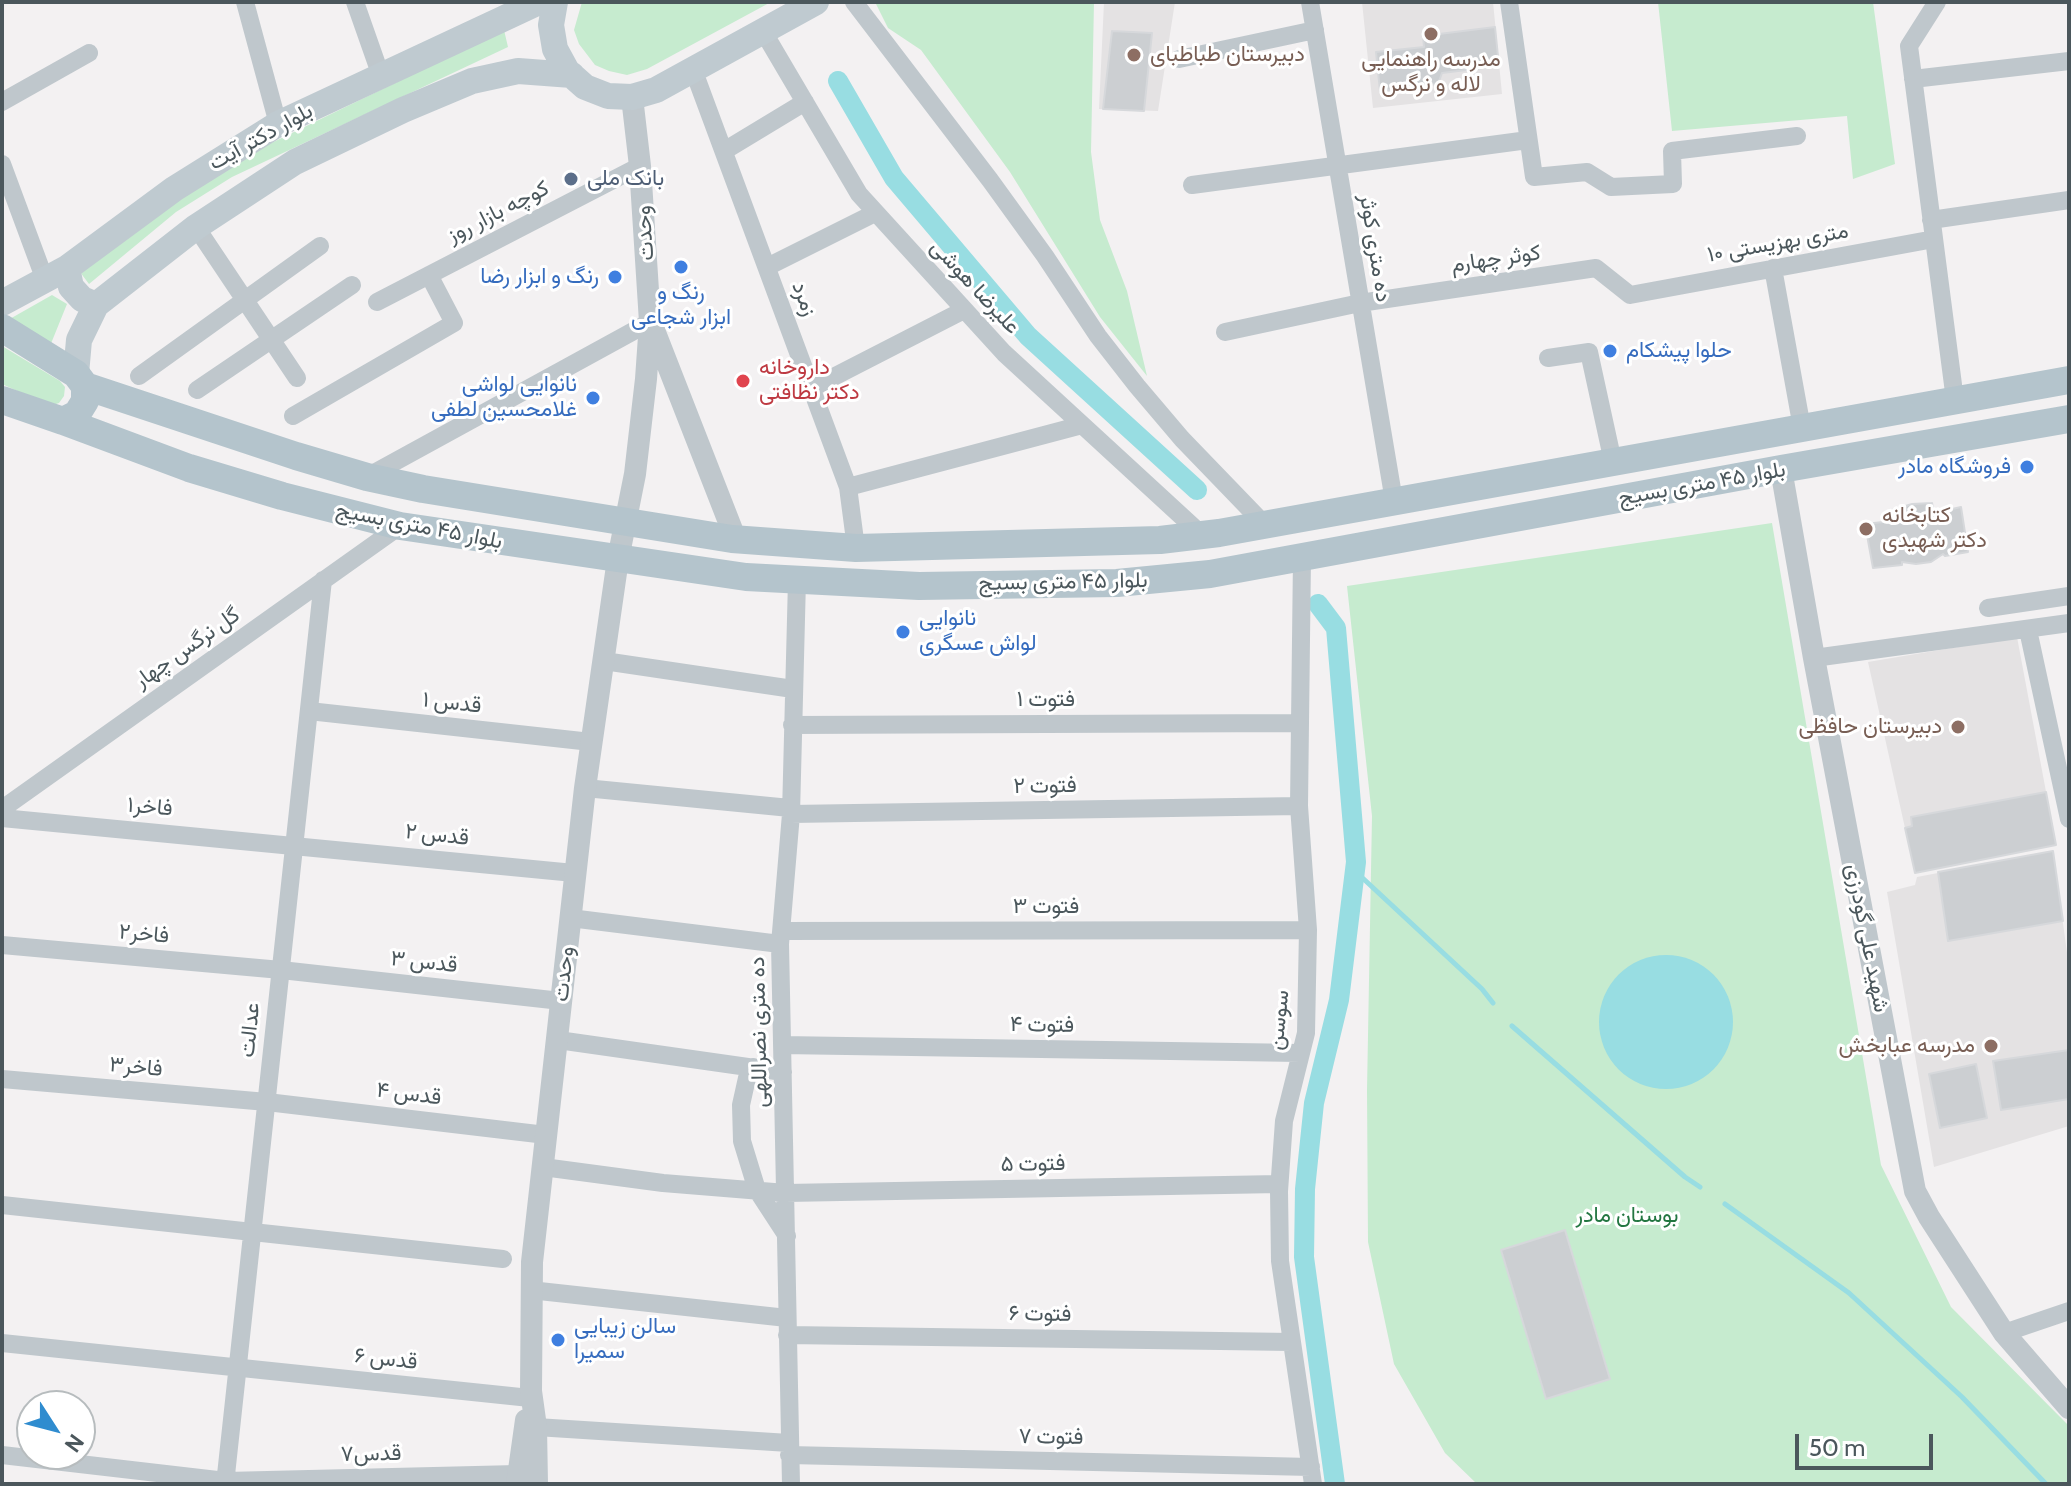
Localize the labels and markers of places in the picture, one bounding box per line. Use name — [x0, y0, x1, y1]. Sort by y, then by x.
marker: مدرسه راهنمایی لاله و نرگس — [1422, 25, 1440, 43]
place label: دبیرستان طباطبای — [1150, 42, 1305, 68]
marker: دبیرستان طباطبای — [1125, 46, 1143, 64]
place label: مدرسه راهنمایی لاله و نرگس — [1361, 47, 1501, 98]
place label: بانک ملی — [587, 166, 664, 192]
marker: بانک ملی — [562, 170, 580, 188]
marker: رنگ و ابزار شجاعی — [672, 258, 690, 276]
place label: رنگ و ابزار رضا — [480, 264, 599, 290]
marker: رنگ و ابزار رضا — [606, 268, 624, 286]
place label: رنگ و ابزار شجاعی — [631, 280, 731, 332]
place label: حلوا پیشکام — [1626, 338, 1732, 364]
marker: حلوا پیشکام — [1601, 342, 1619, 360]
place label: داروخانه دکتر نظافتی — [759, 355, 859, 406]
place label: نانوایی لواشی غلامحسین لطفی — [431, 372, 577, 424]
marker: داروخانه دکتر نظافتی — [734, 372, 752, 390]
marker: نانوایی لواشی غلامحسین لطفی — [584, 389, 602, 407]
place label: فروشگاه مادر — [1898, 454, 2011, 480]
marker: فروشگاه مادر — [2018, 458, 2036, 476]
place label: کتابخانه دکتر شهیدی — [1882, 503, 1987, 554]
marker: کتابخانه دکتر شهیدی — [1857, 520, 1875, 538]
place label: نانوایی لواش عسگری — [919, 606, 1036, 658]
marker: نانوایی لواش عسگری — [894, 623, 912, 641]
place label: دبیرستان حافظی — [1798, 714, 1942, 740]
marker: دبیرستان حافظی — [1949, 718, 1967, 736]
place label: مدرسه عبابخش — [1839, 1033, 1975, 1059]
marker: مدرسه عبابخش — [1982, 1037, 2000, 1055]
place label: سالن زیبایی سمیرا — [574, 1314, 676, 1366]
marker: سالن زیبایی سمیرا — [549, 1331, 567, 1349]

